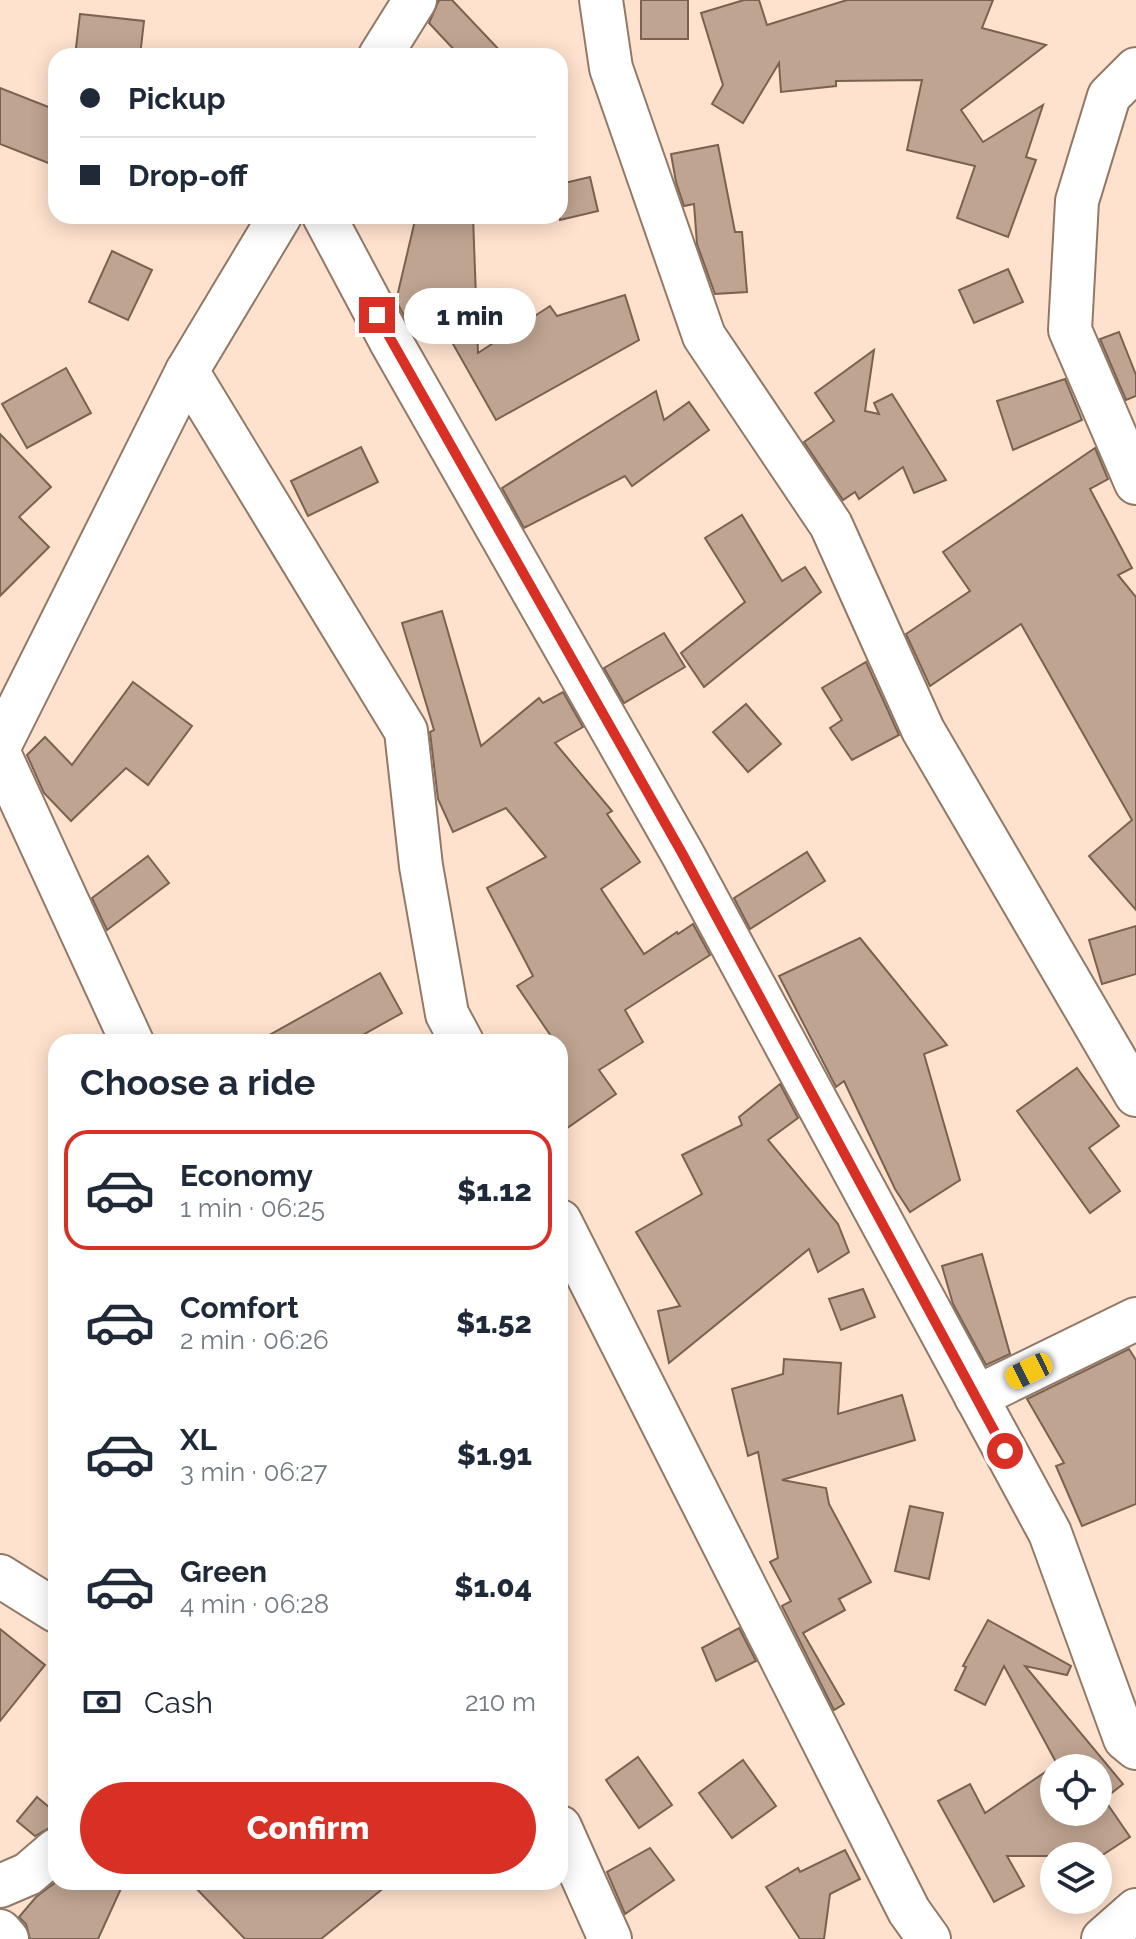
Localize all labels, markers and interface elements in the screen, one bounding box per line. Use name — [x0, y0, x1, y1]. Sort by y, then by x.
text: Pickup — [128, 81, 226, 116]
text: Drop-off — [128, 158, 248, 193]
callout: 1 min — [405, 287, 537, 343]
route end — [359, 297, 395, 333]
text: 1 min — [437, 301, 503, 331]
text: Choose a ride — [80, 1061, 315, 1103]
icon: car — [84, 1154, 156, 1226]
text: Economy — [180, 1158, 313, 1193]
text: $1.12 — [457, 1173, 532, 1208]
text: 1 min · 06:25 — [180, 1193, 325, 1223]
icon: car — [84, 1286, 156, 1358]
text: Comfort — [180, 1290, 299, 1325]
text: $1.52 — [456, 1305, 532, 1340]
text: 2 min · 06:26 — [180, 1325, 329, 1355]
car — [1002, 1350, 1056, 1392]
icon: car — [84, 1418, 156, 1490]
text: XL — [180, 1422, 217, 1457]
route start — [987, 1433, 1023, 1469]
text: $1.91 — [457, 1437, 532, 1472]
text: 3 min · 06:27 — [180, 1457, 327, 1487]
icon: car — [84, 1550, 156, 1622]
text: Green — [180, 1554, 267, 1589]
text: $1.04 — [454, 1569, 532, 1604]
text: 4 min · 06:28 — [180, 1589, 329, 1619]
icon: cash — [80, 1680, 124, 1724]
text: Cash — [144, 1685, 213, 1720]
text: 210 m — [465, 1687, 536, 1717]
map controls — [1040, 1754, 1112, 1914]
button: locate — [1040, 1754, 1112, 1826]
button: Confirm — [80, 1782, 536, 1874]
button: layers — [1040, 1842, 1112, 1914]

